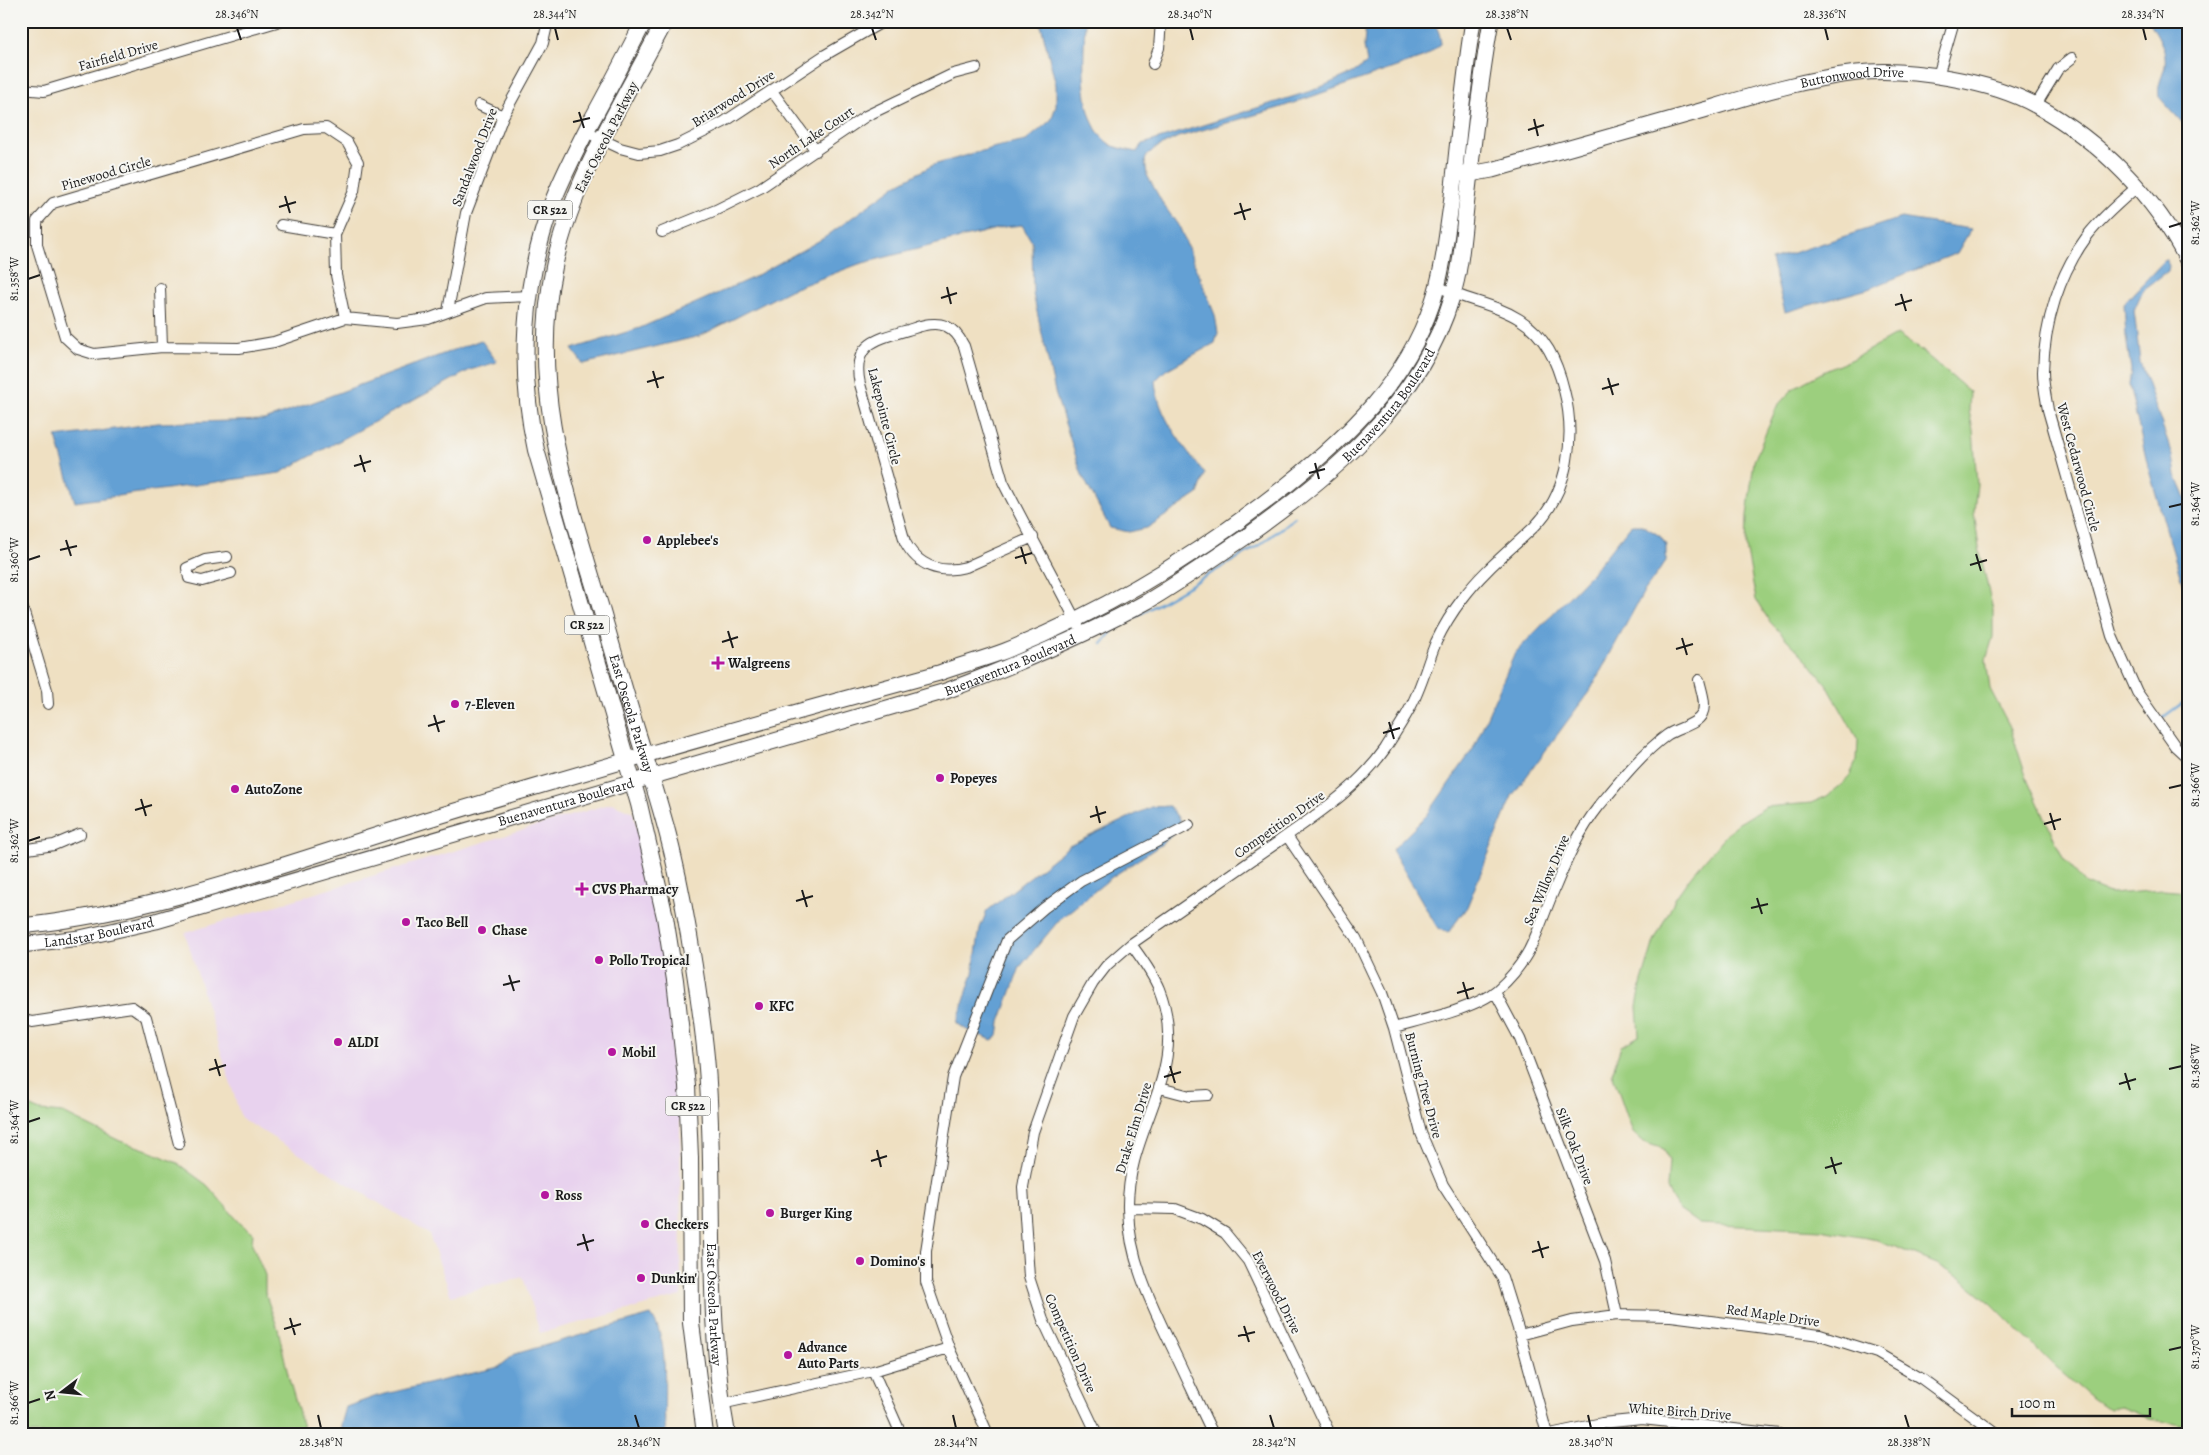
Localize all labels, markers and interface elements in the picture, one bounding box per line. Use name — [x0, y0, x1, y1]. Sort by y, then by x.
text: 28.346°N — [215, 6, 259, 22]
text: 28.344°N — [533, 6, 577, 22]
text: 28.342°N — [850, 6, 894, 22]
text: 28.340°N — [1168, 6, 1212, 22]
text: 28.338°N — [1485, 6, 1529, 22]
text: 28.336°N — [1804, 6, 1847, 22]
text: 28.334°N — [2122, 6, 2165, 22]
street label: Fairfield Drive — [76, 35, 160, 76]
street label: Buttonwood Drive — [1798, 63, 1905, 93]
street label: Briarwood Drive — [688, 65, 779, 132]
street label: East Osceola Parkway — [570, 77, 643, 196]
street label: North Lake Court — [765, 102, 858, 173]
street label: Sandalwood Drive — [447, 105, 502, 209]
street label: Pinewood Circle — [59, 152, 153, 195]
road number: CR 522 — [528, 200, 572, 220]
text: 81.362°W — [2187, 200, 2203, 245]
text: 81.358°W — [6, 256, 22, 301]
street label: Buenaventura Boulevard — [1338, 345, 1440, 466]
street label: Lakepointe Circle — [863, 366, 906, 467]
street label: West Cedarwood Circle — [2052, 400, 2105, 534]
text: 81.364°W — [2187, 481, 2203, 526]
place label: Applebee's — [656, 531, 719, 550]
marker: Applebee's — [641, 534, 653, 546]
text: 81.360°W — [6, 537, 22, 583]
road number: CR 522 — [564, 616, 610, 634]
street label: Buenaventura Boulevard — [941, 630, 1079, 701]
street label: East Osceola Parkway — [605, 652, 659, 776]
place label: Walgreens — [727, 654, 790, 673]
marker: Walgreens — [712, 657, 724, 669]
place label: 7-Eleven — [465, 695, 515, 714]
marker: 7-Eleven — [449, 698, 461, 710]
text: 81.366°W — [2187, 762, 2203, 807]
place label: Popeyes — [950, 769, 998, 788]
marker: Popeyes — [934, 772, 946, 784]
street label: Buenaventura Boulevard — [496, 773, 636, 831]
place label: AutoZone — [244, 780, 303, 799]
marker: AutoZone — [229, 783, 241, 795]
street label: Competition Drive — [1230, 786, 1328, 863]
text: 81.362°W — [6, 818, 22, 863]
street label: Sea Willow Drive — [1519, 832, 1574, 928]
place label: CVS Pharmacy — [592, 880, 679, 899]
marker: CVS Pharmacy — [576, 883, 588, 895]
street label: Landstar Boulevard — [43, 913, 156, 952]
place label: Taco Bell — [416, 913, 468, 932]
marker: Taco Bell — [400, 916, 412, 928]
place label: Chase — [492, 921, 528, 940]
marker: Chase — [476, 924, 488, 936]
place label: Pollo Tropical — [609, 951, 690, 970]
marker: Pollo Tropical — [593, 954, 605, 966]
place label: KFC — [769, 997, 794, 1016]
marker: KFC — [753, 1000, 765, 1012]
street label: Burning Tree Drive — [1400, 1030, 1447, 1141]
place label: ALDI — [347, 1033, 379, 1052]
marker: ALDI — [332, 1036, 344, 1048]
place label: Mobil — [622, 1043, 656, 1062]
text: 81.368°W — [2187, 1043, 2203, 1088]
marker: Mobil — [606, 1046, 618, 1058]
street label: Drake Elm Drive — [1111, 1080, 1156, 1176]
road number: CR 522 — [666, 1096, 710, 1116]
text: 81.364°W — [6, 1099, 22, 1144]
street label: Silk Oak Drive — [1551, 1105, 1598, 1188]
place label: Ross — [555, 1186, 582, 1205]
marker: Ross — [539, 1189, 551, 1201]
place label: Burger King — [780, 1204, 853, 1223]
marker: Burger King — [764, 1207, 776, 1219]
place label: Checkers — [655, 1215, 709, 1234]
marker: Checkers — [639, 1218, 651, 1230]
street label: East Osceola Parkway — [702, 1243, 727, 1368]
street label: Everwood Drive — [1247, 1247, 1306, 1337]
place label: Domino's — [870, 1252, 926, 1271]
marker: Domino's — [854, 1255, 866, 1267]
place label: Dunkin' — [651, 1269, 698, 1288]
marker: Dunkin' — [635, 1272, 647, 1284]
street label: Competition Drive — [1040, 1291, 1101, 1396]
street label: Red Maple Drive — [1725, 1300, 1821, 1331]
text: 81.370°W — [2187, 1324, 2203, 1369]
place label: Advance Auto Parts — [797, 1338, 859, 1373]
marker: Advance Auto Parts — [782, 1349, 794, 1361]
north arrow — [38, 1368, 88, 1418]
text: 81.366°W — [6, 1380, 22, 1425]
scale bar — [2012, 1385, 2149, 1417]
text: N — [39, 1388, 61, 1403]
text: 100 m — [2019, 1393, 2056, 1413]
street label: White Birch Drive — [1627, 1398, 1732, 1425]
text: 28.348°N — [299, 1434, 343, 1450]
text: 28.346°N — [617, 1434, 661, 1450]
text: 28.344°N — [934, 1434, 978, 1450]
text: 28.342°N — [1252, 1434, 1296, 1450]
text: 28.340°N — [1569, 1434, 1613, 1450]
text: 28.338°N — [1887, 1434, 1931, 1450]

